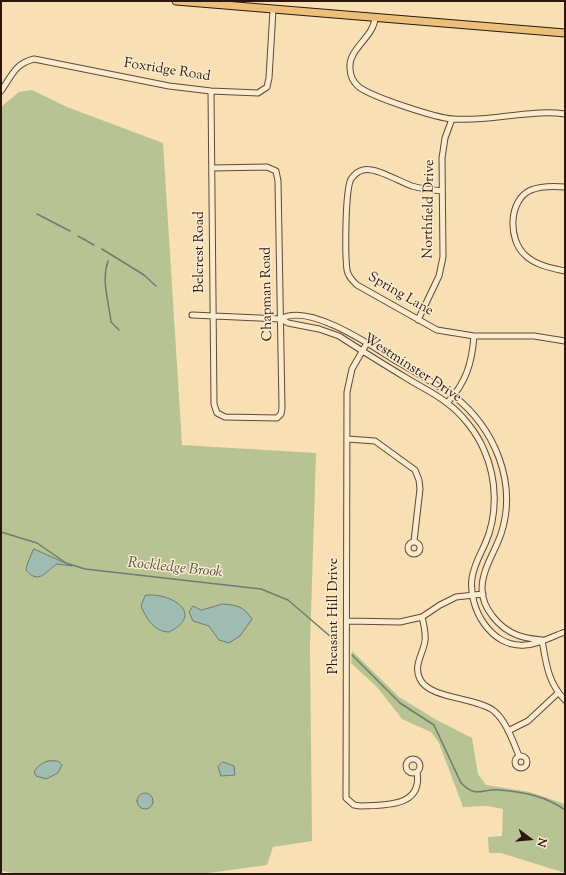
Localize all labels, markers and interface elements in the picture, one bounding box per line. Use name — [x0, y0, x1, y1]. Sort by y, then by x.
street label: Foxridge Road — [123, 56, 211, 86]
street label: Northfield Drive — [421, 159, 439, 259]
street label: Belcrest Road — [193, 211, 209, 293]
street label: Chapman Road — [259, 247, 277, 341]
street label: Spring Lane — [364, 270, 436, 320]
street label: Westminster Drive — [360, 331, 464, 407]
water label: Rockledge Brook — [127, 555, 223, 583]
street label: Pheasant Hill Drive — [327, 558, 343, 674]
north arrow — [510, 819, 550, 859]
text: N — [533, 836, 550, 849]

